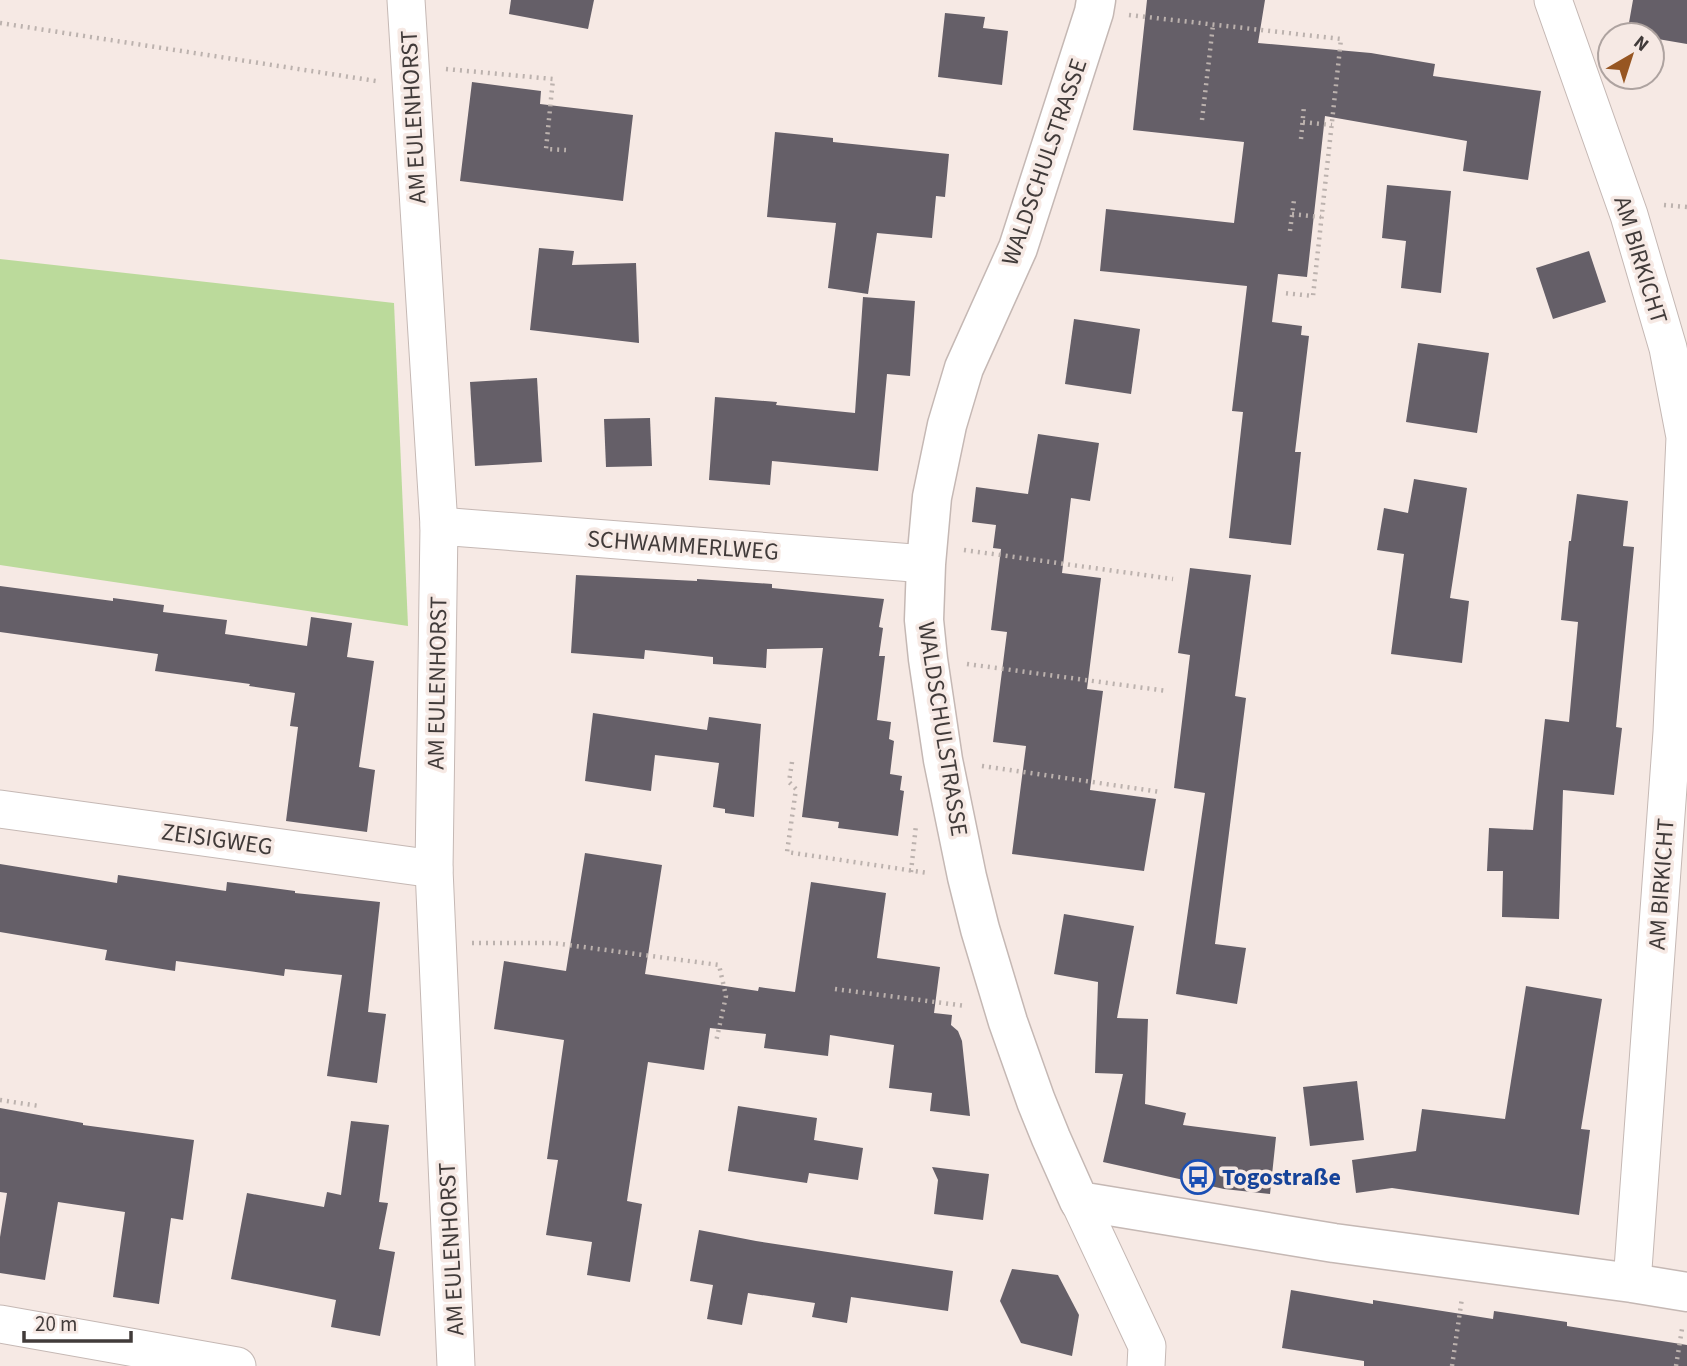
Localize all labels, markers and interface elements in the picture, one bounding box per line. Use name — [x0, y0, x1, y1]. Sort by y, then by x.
north arrow — [1596, 21, 1666, 91]
street label: AM EULENHORST — [391, 29, 436, 204]
text: N — [1627, 29, 1654, 58]
street label: WALDSCHULSTRASSE — [993, 54, 1096, 270]
street label: AM BIRKICHT — [1605, 192, 1677, 328]
street label: SCHWAMMERLWEG — [586, 521, 780, 570]
street label: AM EULENHORST — [418, 596, 457, 770]
street label: WALDSCHULSTRASSE — [908, 619, 977, 839]
street label: ZEISIGWEG — [159, 814, 275, 865]
street label: AM BIRKICHT — [1639, 817, 1684, 951]
bus stop icon: Togostraße — [1179, 1158, 1217, 1196]
place label: Togostraße — [1222, 1160, 1341, 1195]
street label: AM EULENHORST — [429, 1161, 474, 1336]
scale bar — [24, 1300, 131, 1344]
text: 20 m — [35, 1309, 77, 1339]

